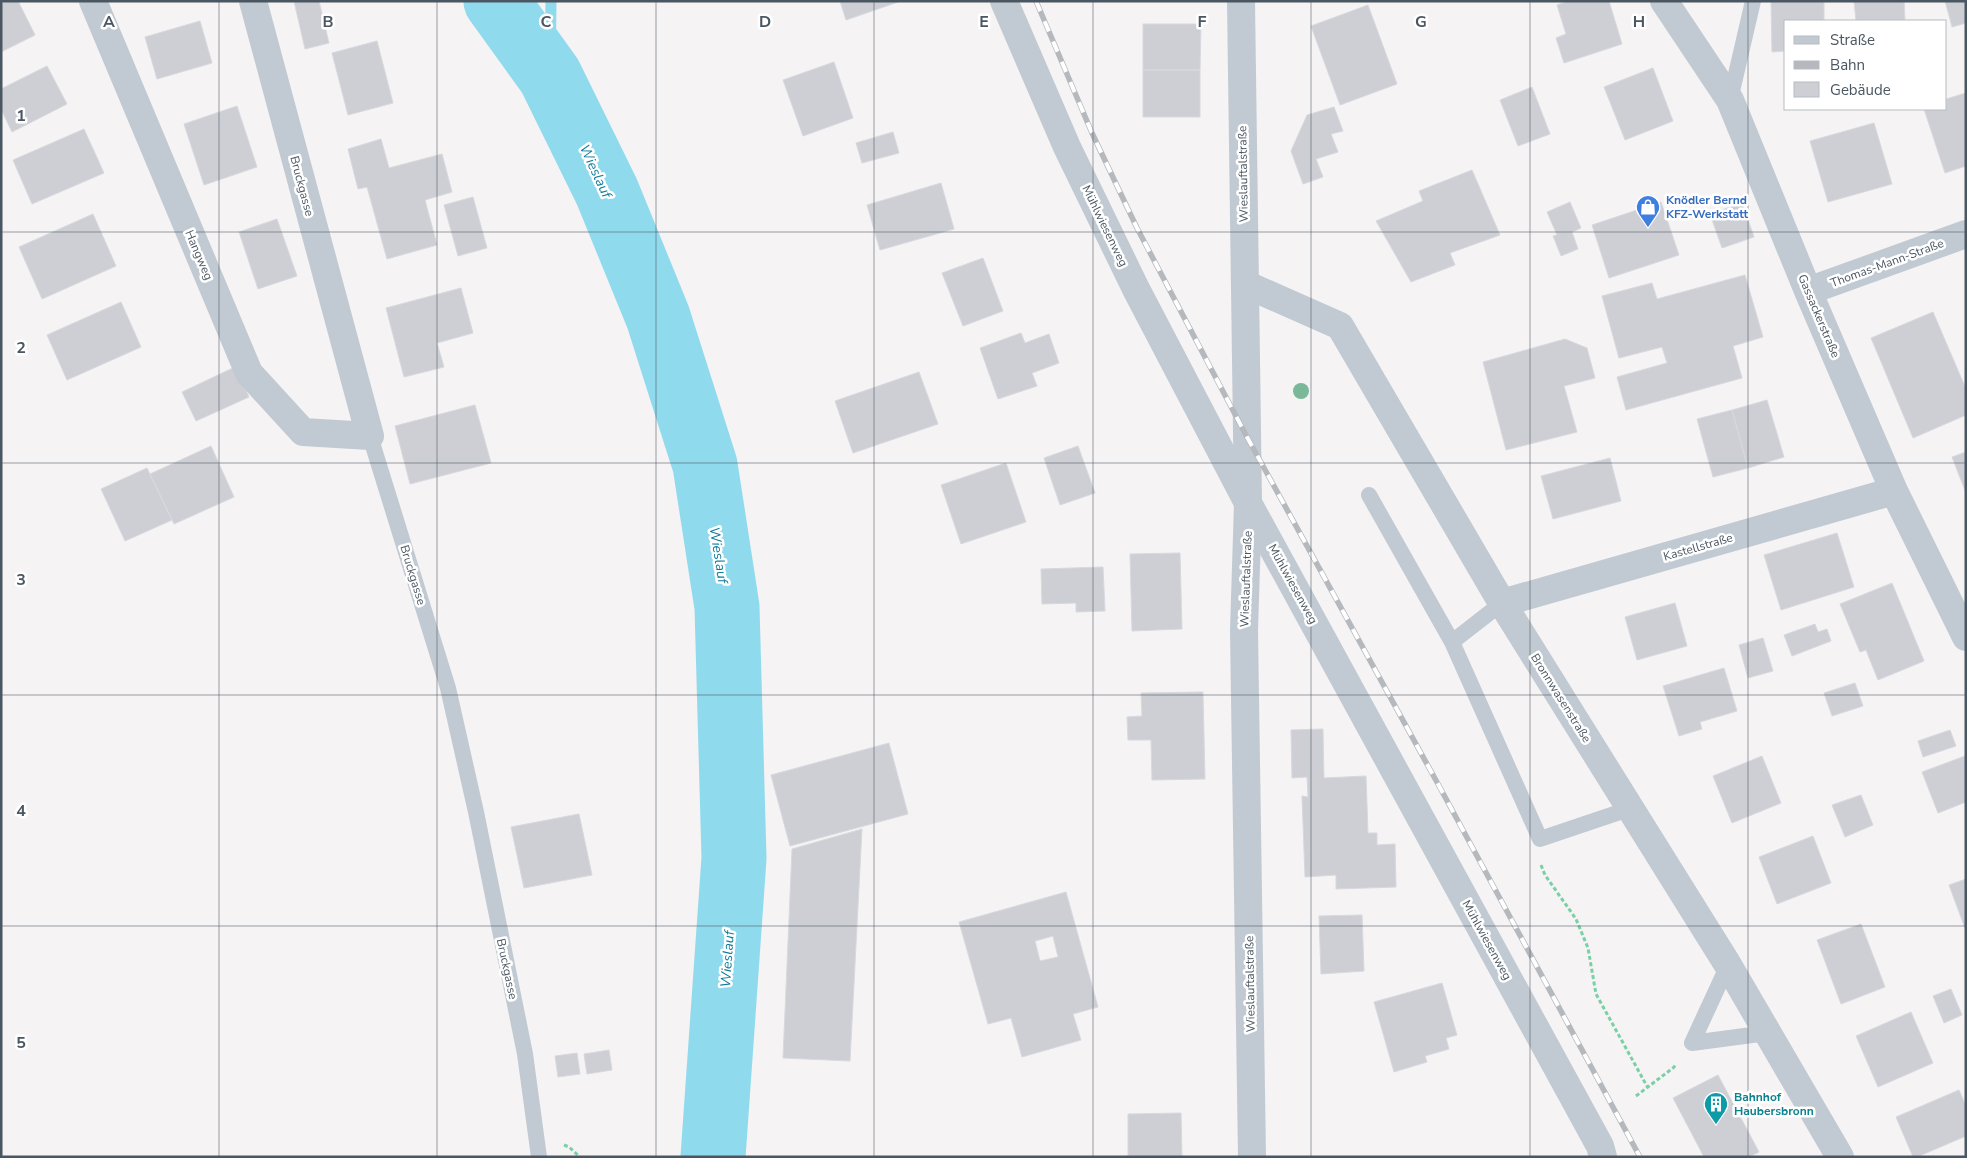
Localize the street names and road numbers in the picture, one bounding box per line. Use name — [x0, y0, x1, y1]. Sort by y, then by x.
street label: Wieslauftalstraße — [1234, 125, 1252, 223]
street label: Bruckgasse — [286, 154, 318, 218]
street label: Mühlwiesenweg — [1078, 183, 1132, 269]
street label: Hangweg — [181, 228, 217, 282]
street label: Thomas-Mann-Straße — [1828, 235, 1946, 291]
street label: Gassackerstraße — [1794, 272, 1844, 360]
street label: Kastellstraße — [1661, 529, 1735, 565]
street label: Wieslauftalstraße — [1236, 530, 1256, 628]
street label: Mühlwiesenweg — [1264, 541, 1322, 627]
street label: Bruckgasse — [396, 543, 430, 607]
street label: Bronnwasenstraße — [1527, 650, 1595, 746]
street label: Mühlwiesenweg — [1458, 897, 1516, 983]
street label: Wieslauftalstraße — [1241, 935, 1259, 1033]
street label: Bruckgasse — [493, 937, 521, 1001]

